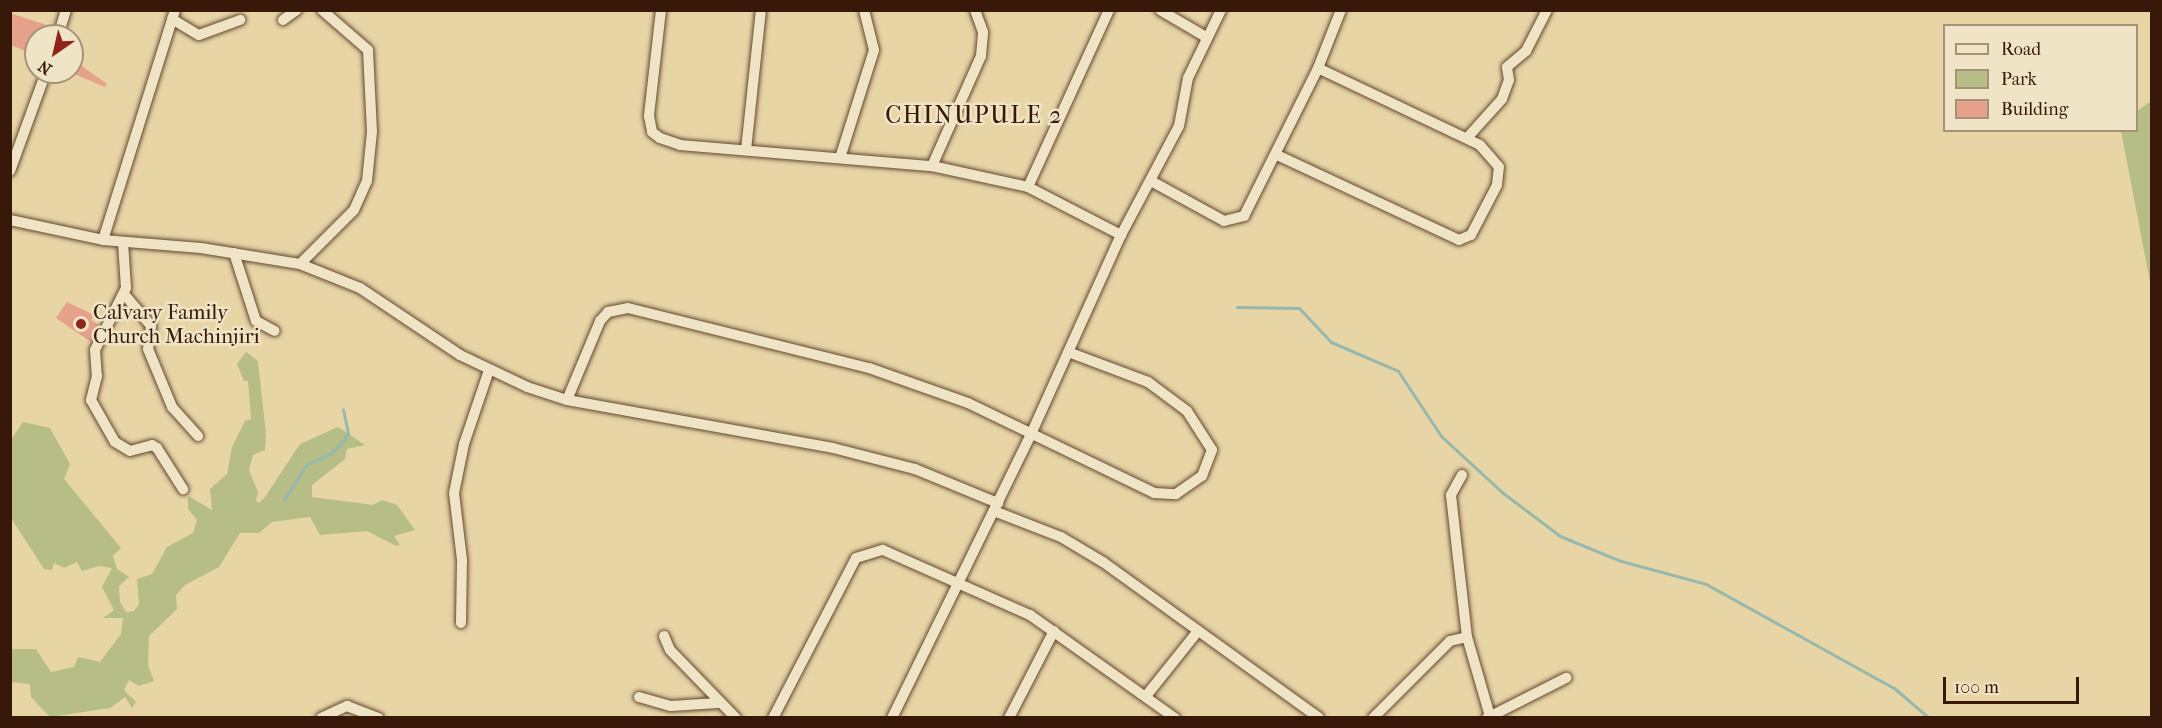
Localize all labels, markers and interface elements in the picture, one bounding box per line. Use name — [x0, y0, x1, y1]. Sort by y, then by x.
north arrow — [24, 24, 84, 84]
legend — [1943, 24, 2138, 132]
text: Road — [2001, 39, 2041, 60]
text: N — [34, 56, 55, 79]
text: Park — [2001, 69, 2037, 90]
text: Building — [2001, 99, 2068, 120]
district label: CHINUPULE 2 — [885, 102, 1063, 130]
place label: Calvary Family Church Machinjiri — [93, 299, 260, 349]
marker: Calvary Family Church Machinjiri — [74, 317, 88, 331]
scale bar — [1946, 665, 2082, 703]
text: 100 m — [1954, 677, 1999, 698]

